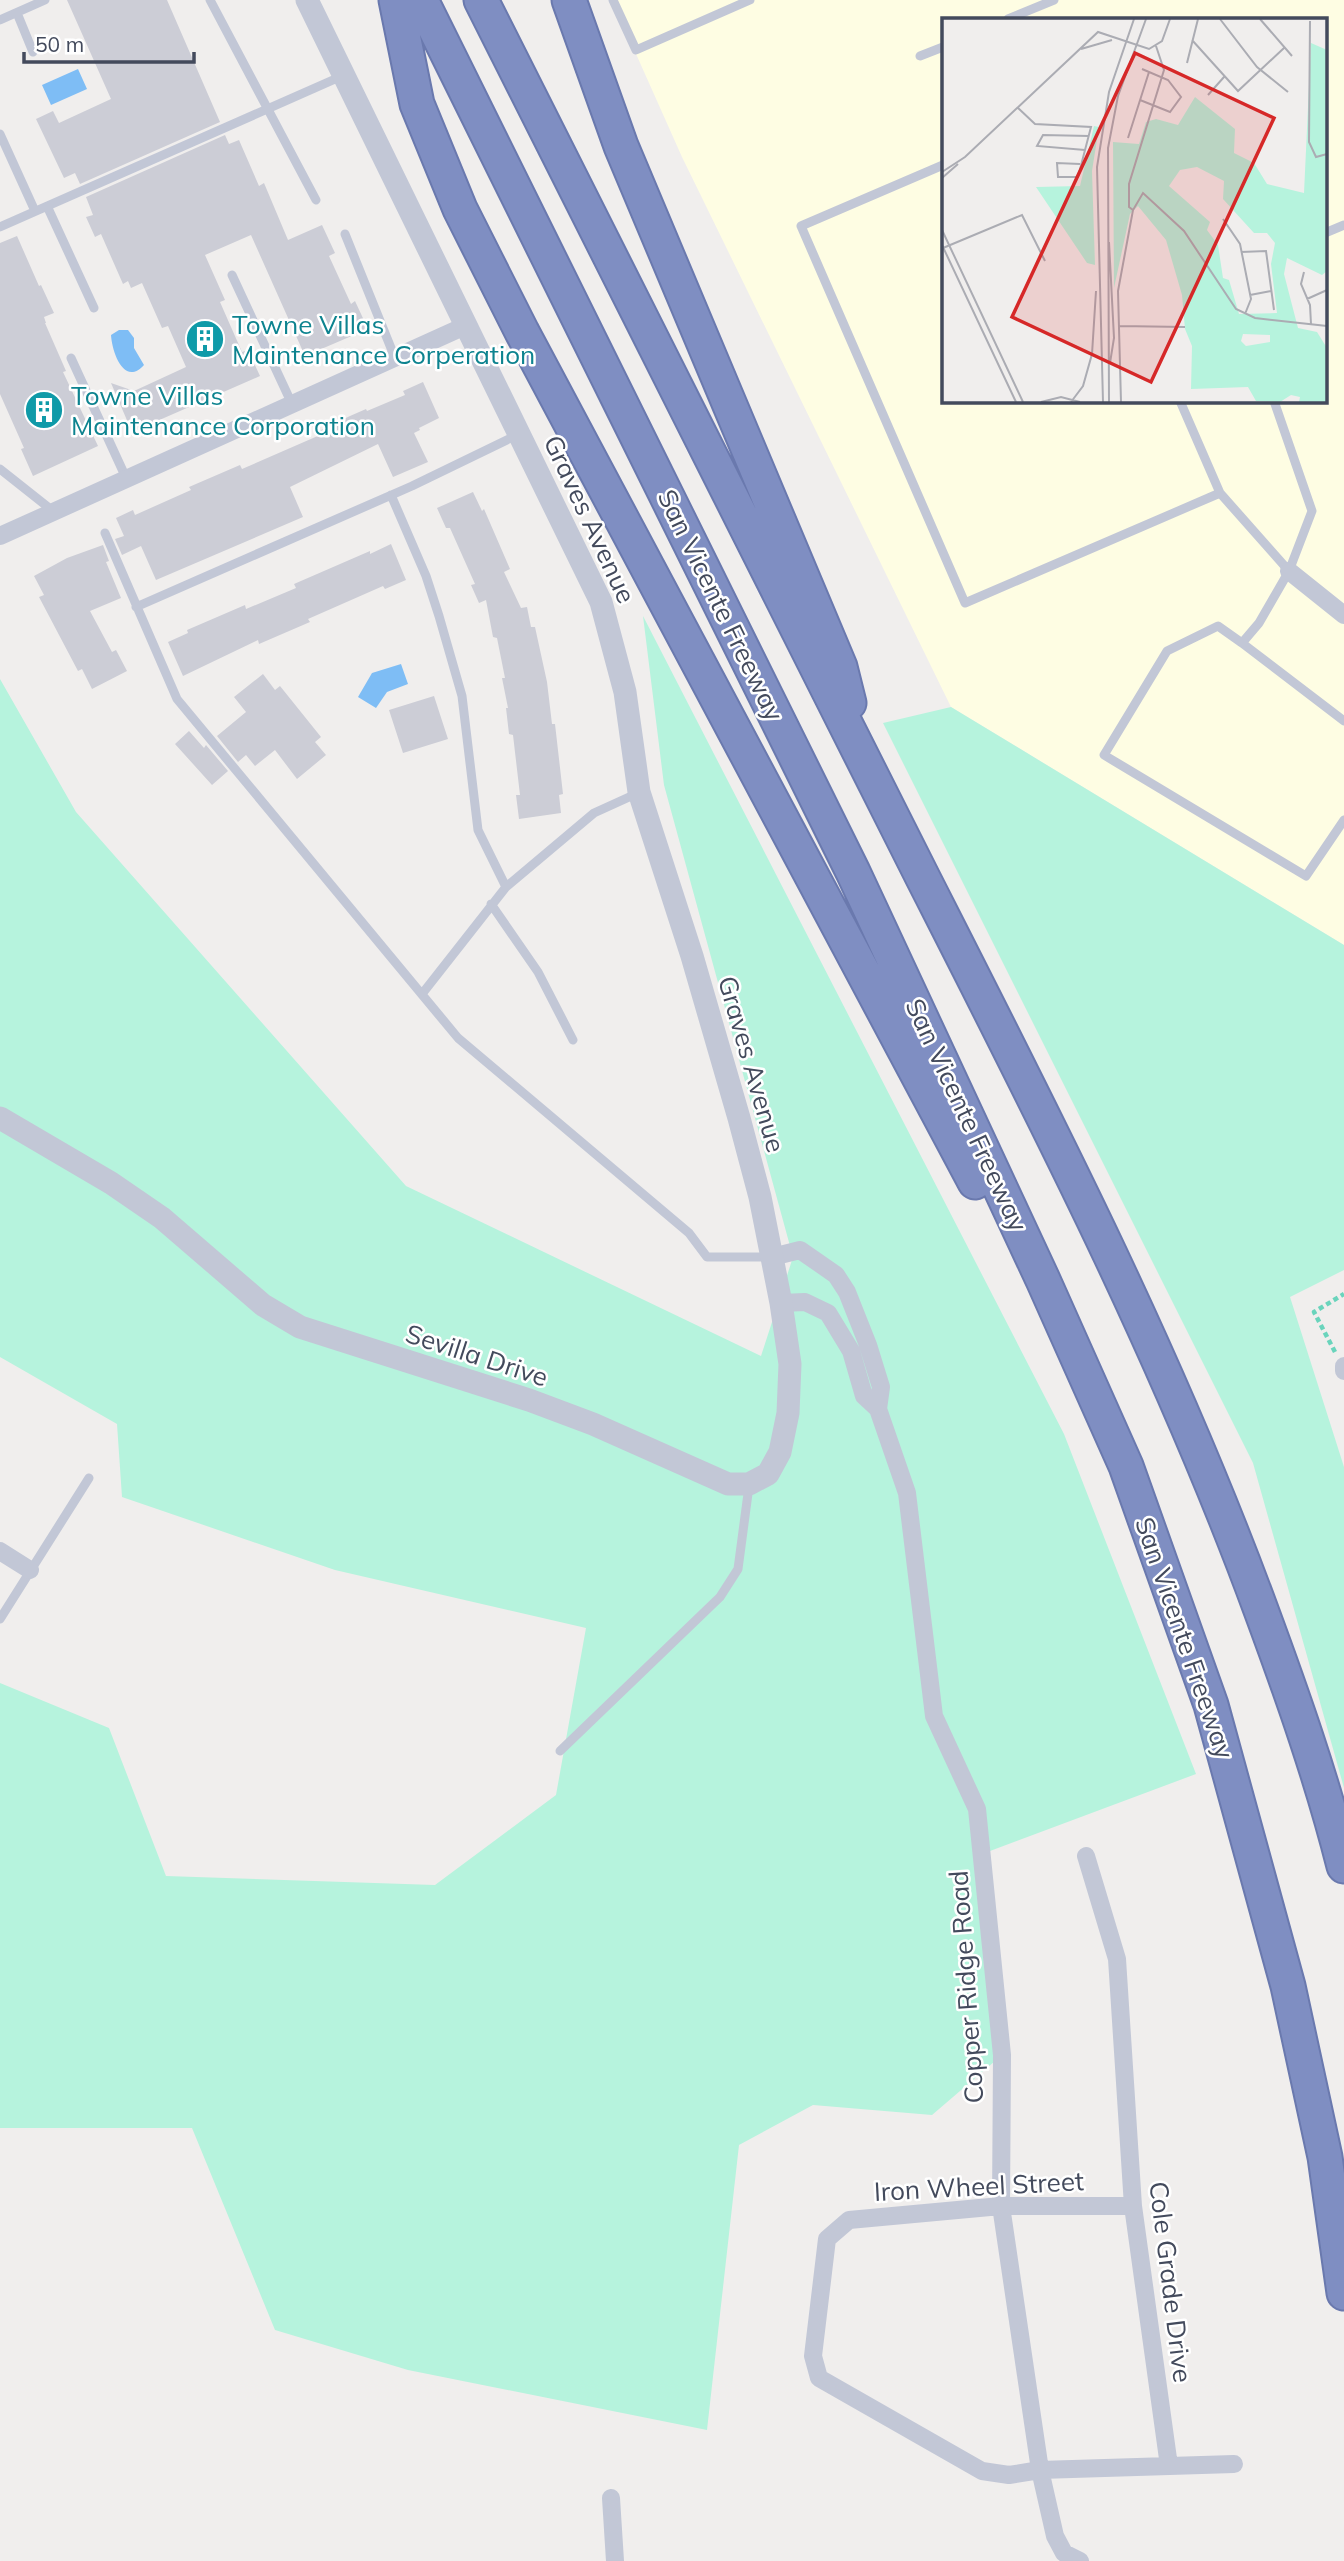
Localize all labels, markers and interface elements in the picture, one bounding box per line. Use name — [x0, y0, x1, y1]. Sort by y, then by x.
inset map — [942, 18, 1326, 402]
scale bar — [24, 21, 194, 65]
text: 50 m — [35, 31, 84, 57]
place label: Towne Villas Maintenance Corperation — [232, 308, 535, 371]
building icon: Towne Villas Maintenance Corperation — [184, 318, 226, 360]
place label: Towne Villas Maintenance Corporation — [71, 379, 375, 442]
building icon: Towne Villas Maintenance Corporation — [23, 389, 65, 431]
street label: Graves Avenue — [537, 430, 643, 608]
street label: San Vicente Freeway — [651, 484, 791, 726]
street label: Graves Avenue — [711, 972, 793, 1156]
street label: San Vicente Freeway — [898, 993, 1036, 1237]
street label: Sevilla Drive — [402, 1316, 552, 1394]
street label: San Vicente Freeway — [1128, 1513, 1242, 1763]
street label: Copper Ridge Road — [941, 1869, 991, 2105]
street label: Iron Wheel Street — [873, 2164, 1085, 2208]
street label: Cole Grade Drive — [1142, 2180, 1200, 2384]

